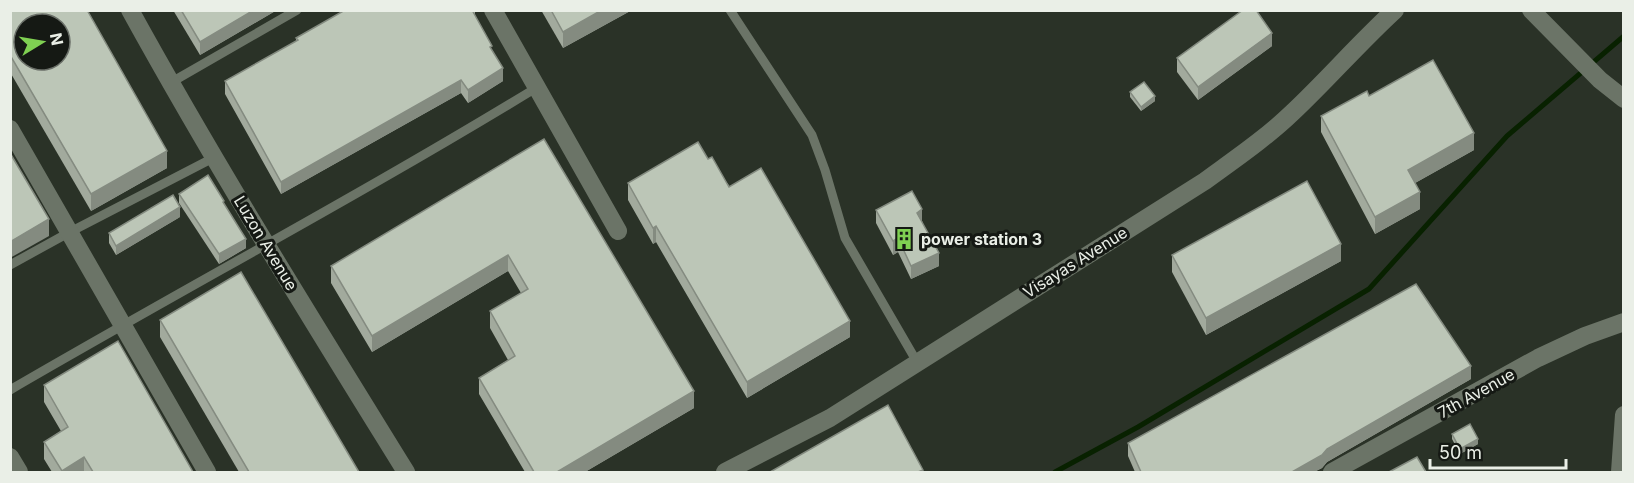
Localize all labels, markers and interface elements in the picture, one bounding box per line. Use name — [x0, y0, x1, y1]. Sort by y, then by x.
north arrow — [12, 12, 72, 72]
text: N — [46, 31, 68, 47]
street label: Luzon Avenue — [230, 192, 302, 294]
street label: Visayas Avenue — [1019, 222, 1131, 302]
building icon: power station 3 — [892, 227, 916, 251]
place label: power station 3 — [921, 229, 1042, 249]
street label: 7th Avenue — [1434, 364, 1518, 422]
scale bar — [1430, 432, 1566, 470]
text: 50 m — [1439, 442, 1482, 463]

